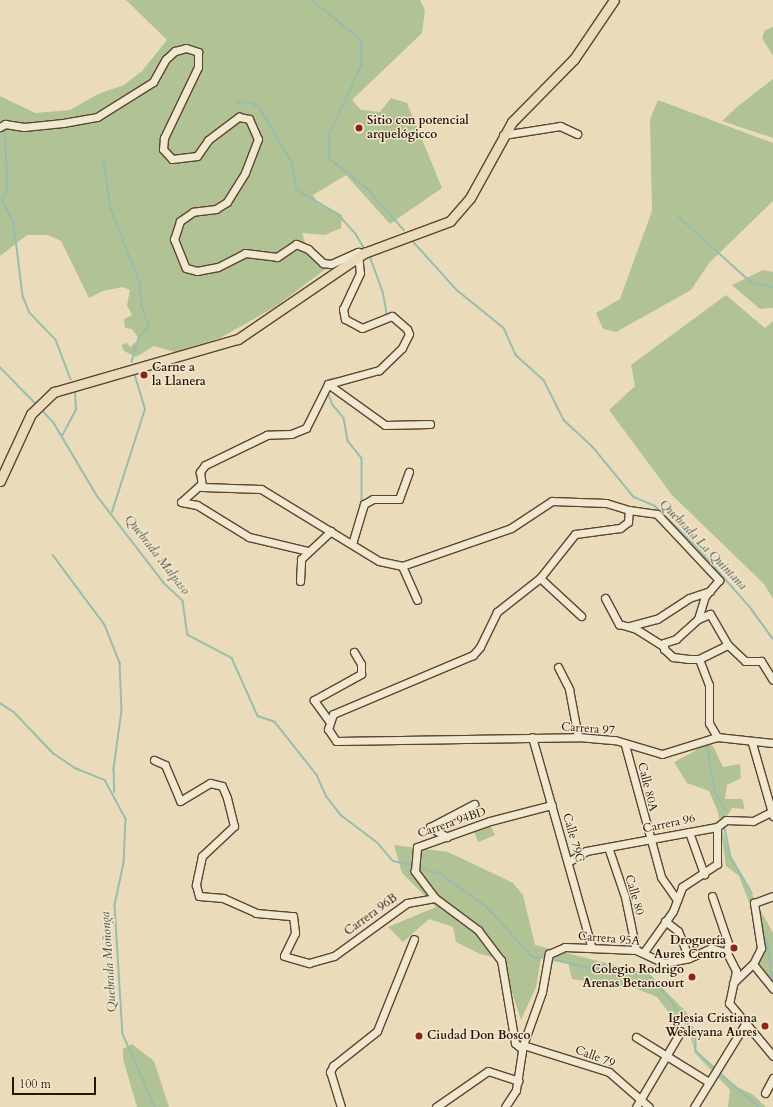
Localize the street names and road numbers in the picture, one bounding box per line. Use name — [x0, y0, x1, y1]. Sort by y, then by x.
street label: Carrera 97 — [561, 720, 615, 738]
street label: Calle 80A — [634, 761, 660, 813]
street label: Carrera 94BD — [416, 805, 488, 841]
street label: Carrera 96 — [641, 811, 697, 837]
street label: Calle 79C — [559, 812, 587, 864]
street label: Calle 80 — [621, 873, 647, 917]
street label: Carrera 96B — [342, 891, 400, 939]
street label: Carrera 95A — [577, 929, 641, 949]
street label: Calle 79 — [573, 1043, 617, 1071]

